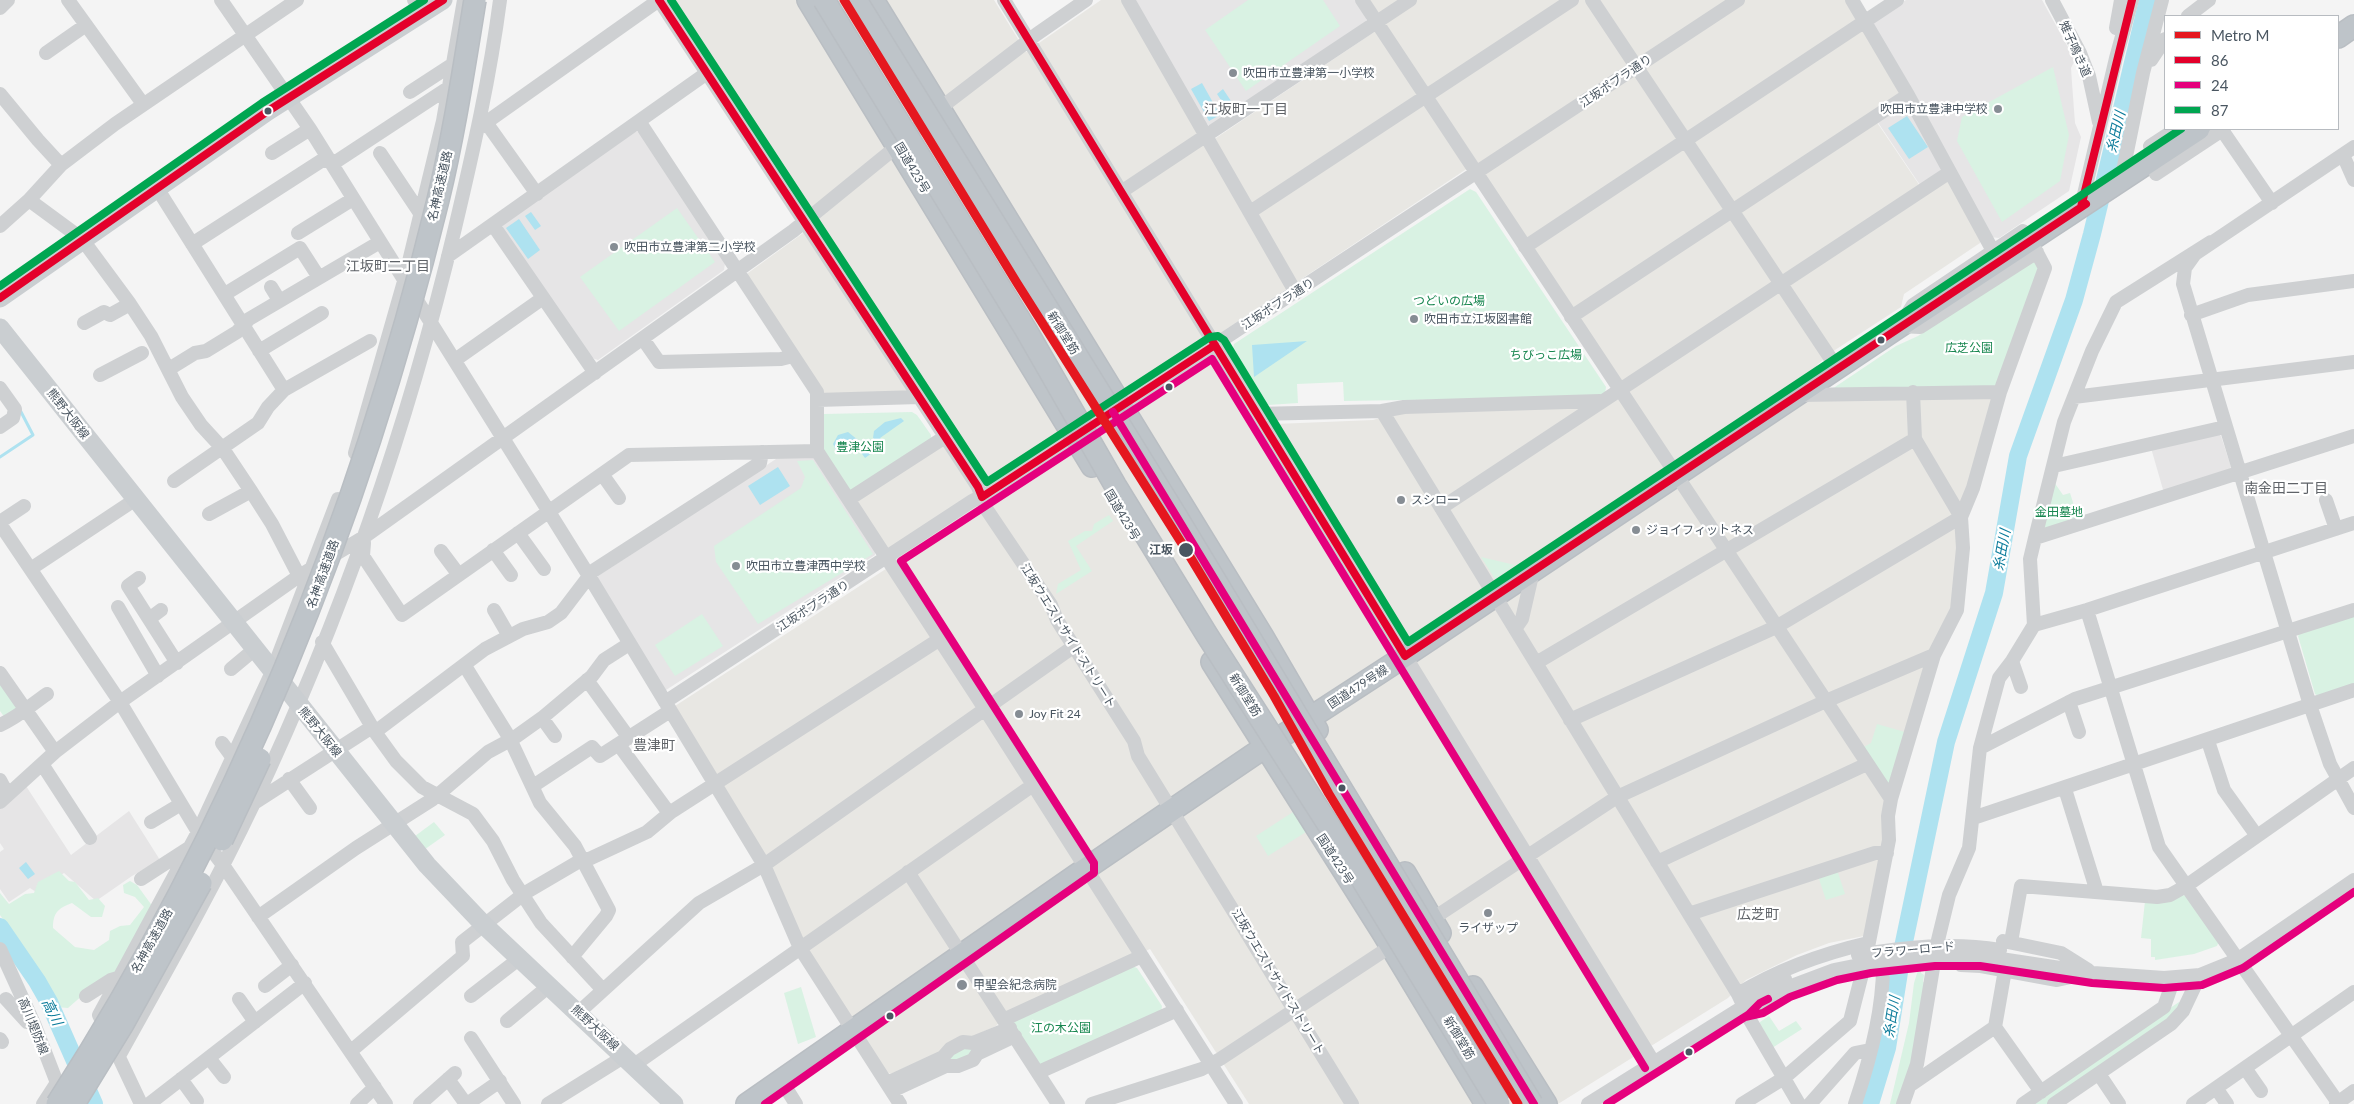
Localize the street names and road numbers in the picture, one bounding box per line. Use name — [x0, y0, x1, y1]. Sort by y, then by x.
street label: 雉子鳴き道 — [2056, 19, 2094, 79]
street label: 江坂ポプラ通り — [1577, 52, 1655, 110]
street label: 国道423号 — [891, 140, 933, 196]
street label: 名神高速道路 — [425, 149, 455, 223]
street label: 江坂ポプラ通り — [1239, 275, 1317, 333]
street label: 新御堂筋 — [1044, 309, 1082, 357]
street label: 熊野大阪線 — [44, 386, 92, 442]
street label: 国道423号 — [1101, 487, 1143, 543]
street label: 名神高速道路 — [304, 538, 342, 610]
street label: 江坂ウエストサイドストリート — [1017, 561, 1119, 711]
street label: 江坂ポプラ通り — [774, 577, 852, 635]
street label: 国道479号線 — [1325, 662, 1391, 712]
street label: 新御堂筋 — [1226, 671, 1264, 719]
street label: 熊野大阪線 — [296, 704, 344, 760]
street label: 国道423号 — [1313, 831, 1357, 887]
street label: 名神高速道路 — [128, 906, 176, 976]
street label: 江坂ウエストサイドストリート — [1229, 906, 1327, 1058]
street label: フラワーロード — [1871, 939, 1955, 961]
street label: 高川堤防線 — [15, 995, 51, 1057]
street label: 熊野大阪線 — [568, 1002, 622, 1054]
street label: 新御堂筋 — [1440, 1014, 1478, 1062]

